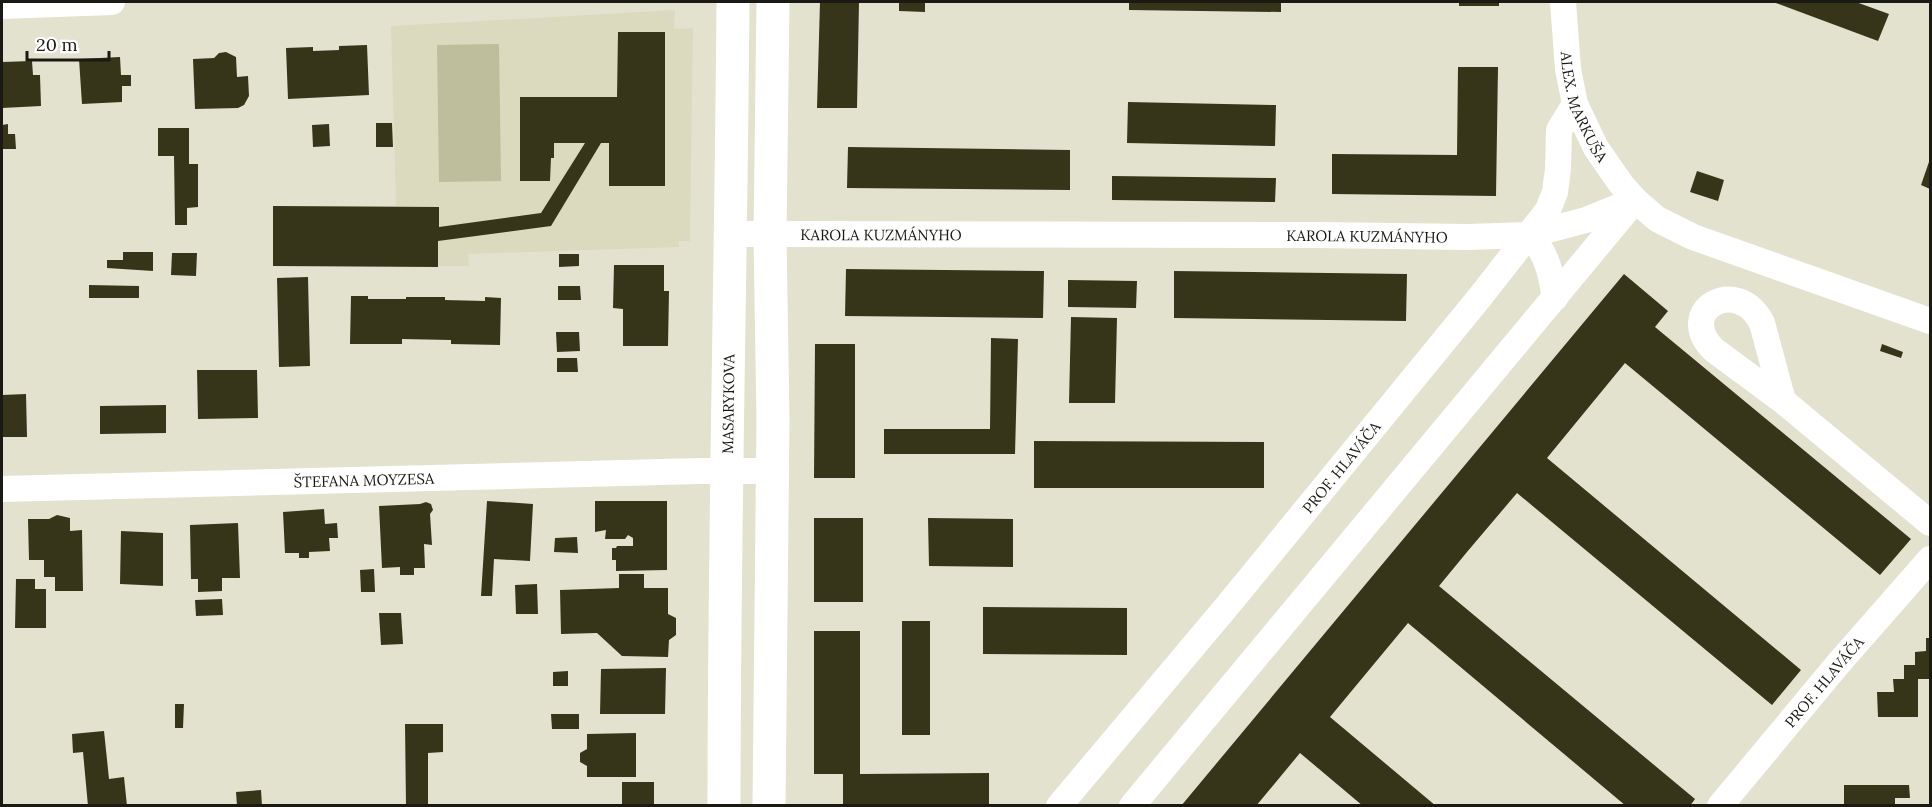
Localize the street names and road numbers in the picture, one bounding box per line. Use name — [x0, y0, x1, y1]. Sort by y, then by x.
street label: ALEX. MARKUŠA — [1557, 50, 1613, 166]
street label: KAROLA KUZMÁNYHO — [800, 225, 962, 244]
street label: KAROLA KUZMÁNYHO — [1286, 225, 1448, 246]
street label: MASARYKOVA — [718, 353, 738, 454]
street label: PROF. HLAVÁČA — [1298, 417, 1384, 517]
street label: ŠTEFANA MOYZESA — [293, 468, 435, 491]
street label: PROF. HLAVÁČA — [1780, 632, 1868, 731]

